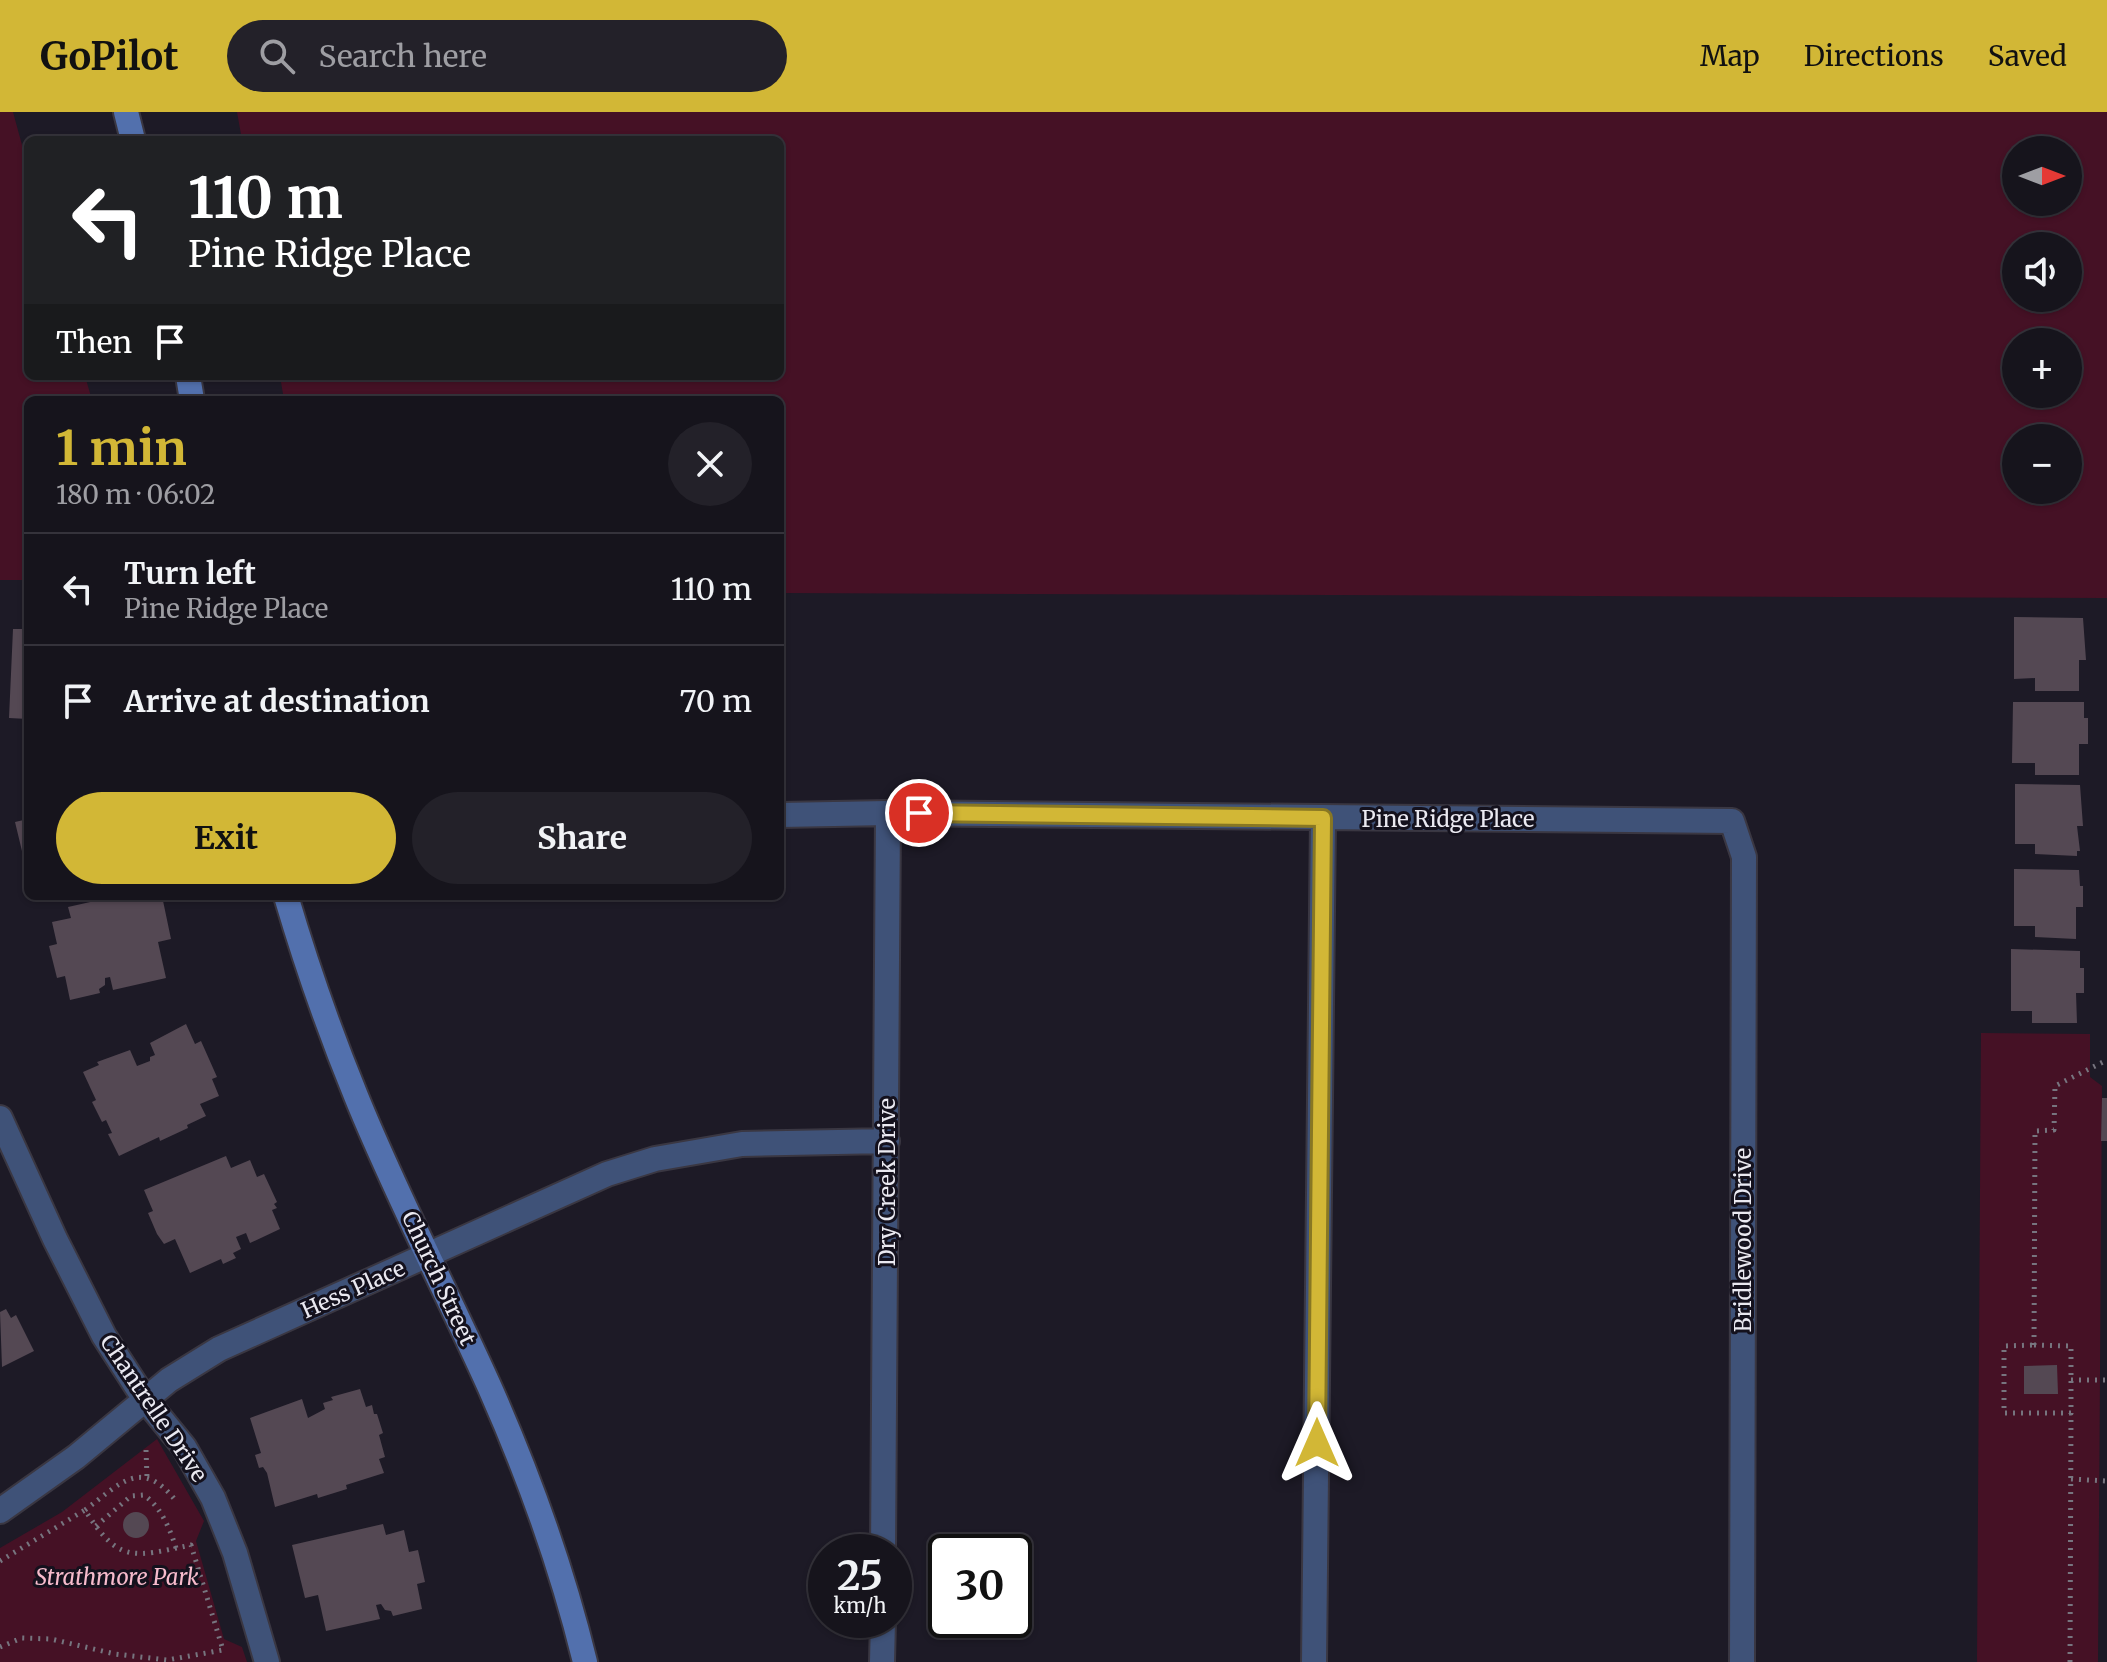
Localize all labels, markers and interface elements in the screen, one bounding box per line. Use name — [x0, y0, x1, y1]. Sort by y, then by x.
search box — [227, 20, 787, 92]
text: GoPilot — [40, 33, 179, 80]
icon: search — [255, 34, 299, 78]
text: Search here — [319, 37, 487, 75]
text: Map — [1700, 38, 1760, 74]
text: Directions — [1804, 38, 1944, 74]
text: Saved — [1988, 38, 2067, 74]
north arrow — [2002, 136, 2082, 216]
map controls — [2002, 136, 2082, 504]
text: 110 m — [188, 163, 343, 233]
icon: left — [56, 168, 160, 272]
text: Pine Ridge Place — [188, 232, 471, 277]
button: sound — [2002, 232, 2082, 312]
icon: arrive — [148, 320, 192, 364]
text: Then — [56, 323, 132, 361]
button: + — [2002, 328, 2082, 408]
text: 1 min — [56, 418, 187, 478]
button: close — [668, 422, 752, 506]
button: − — [2002, 424, 2082, 504]
text: 180 m · 06:02 — [56, 478, 216, 511]
text: Turn left — [124, 554, 256, 592]
icon: left — [56, 567, 100, 611]
text: 110 m — [671, 570, 752, 608]
text: Pine Ridge Place — [124, 592, 328, 625]
icon: arrive — [56, 679, 100, 723]
text: Arrive at destination — [124, 682, 430, 720]
text: 70 m — [679, 682, 752, 720]
pin — [885, 779, 953, 847]
icon: arrive — [897, 791, 941, 835]
button: Exit — [56, 792, 396, 884]
button: Share — [412, 792, 752, 884]
street label: Pine Ridge Place — [1362, 805, 1534, 833]
street label: Dry Creek Drive — [873, 1098, 901, 1266]
street label: Bridlewood Drive — [1729, 1148, 1757, 1332]
street label: Church Street — [396, 1206, 482, 1350]
street label: Hess Place — [297, 1254, 409, 1324]
street label: Chantrelle Drive — [94, 1329, 214, 1487]
position arrow — [1275, 1401, 1359, 1485]
speed limit sign: 30 — [928, 1534, 1032, 1638]
text: 25 — [837, 1551, 883, 1601]
park label: Strathmore Park — [35, 1563, 199, 1591]
text: km/h — [834, 1593, 886, 1618]

